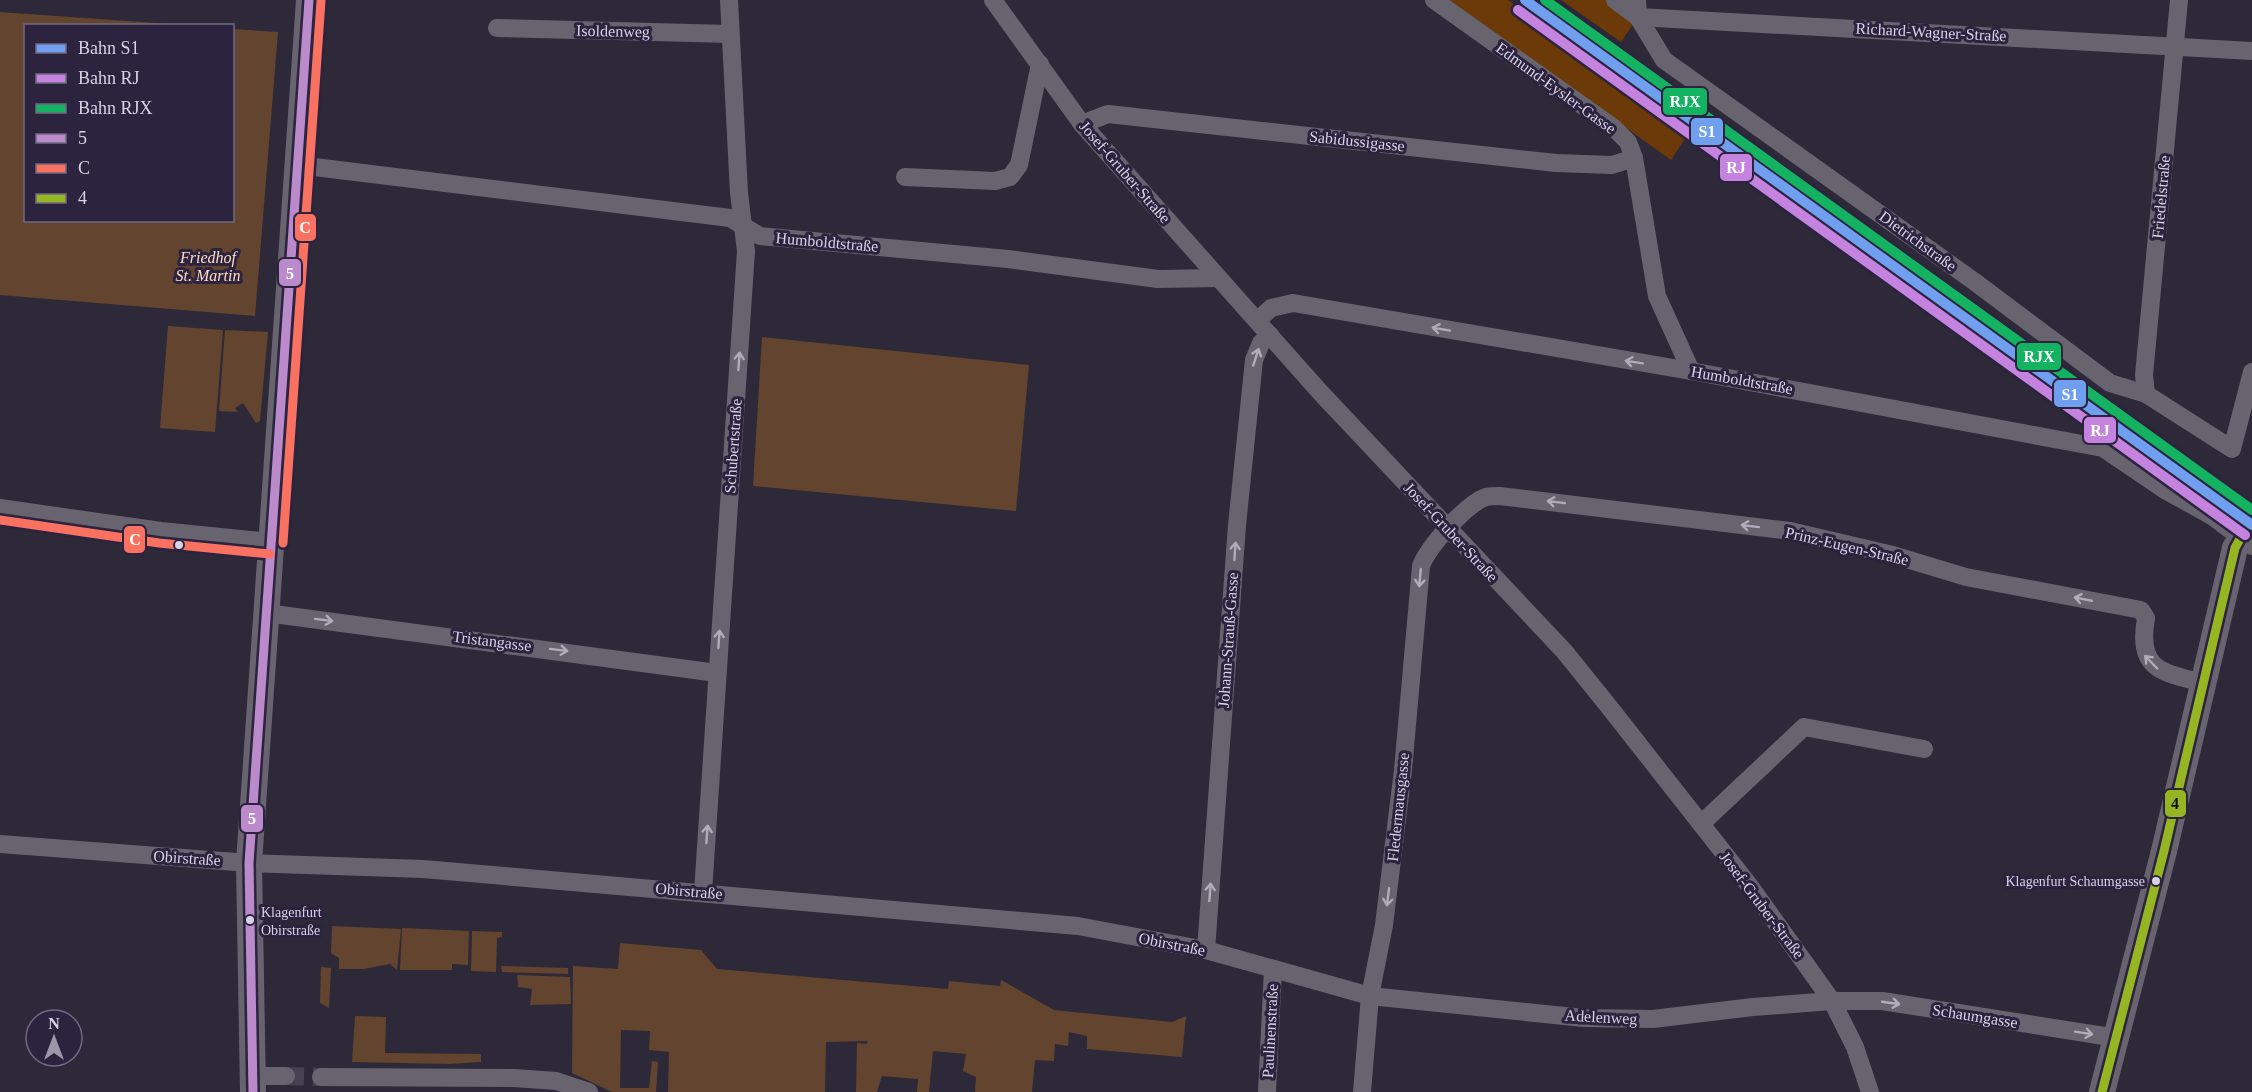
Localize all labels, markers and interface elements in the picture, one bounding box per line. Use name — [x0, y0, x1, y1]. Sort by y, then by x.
street label: Richard-Wagner-Straße — [1855, 20, 2007, 45]
street label: Isoldenweg — [576, 22, 650, 41]
legend — [24, 24, 234, 222]
text: Bahn S1 — [78, 38, 140, 58]
street label: Edmund-Eysler-Gasse — [1492, 39, 1619, 138]
text: Bahn RJ — [78, 68, 140, 88]
line badge: RJX — [1662, 87, 1708, 116]
text: RJX — [1669, 93, 1701, 110]
text: Bahn RJX — [78, 98, 153, 118]
line badge: S1 — [1690, 117, 1724, 146]
street label: Josef-Gruber-Straße — [1076, 118, 1174, 226]
text: S1 — [1699, 123, 1715, 140]
text: 5 — [78, 128, 87, 148]
street label: Sabidussigasse — [1308, 128, 1406, 155]
line badge: RJ — [1719, 153, 1753, 182]
street label: Friedelstraße — [2149, 155, 2173, 239]
text: C — [78, 158, 90, 178]
text: RJ — [1726, 159, 1746, 176]
text: 4 — [78, 188, 87, 208]
street label: Dietrichstraße — [1876, 207, 1960, 275]
line badge: C — [294, 213, 317, 242]
text: C — [299, 219, 311, 236]
street label: Humboldtstraße — [775, 229, 879, 255]
park label: Friedhof St. Martin — [176, 249, 240, 284]
line badge: 5 — [278, 258, 302, 287]
text: 5 — [286, 265, 294, 282]
one-way arrow — [1432, 323, 1452, 334]
line badge: RJX — [2016, 342, 2062, 371]
one-way arrow — [1251, 348, 1262, 367]
text: RJX — [2023, 348, 2055, 365]
one-way arrow — [734, 351, 745, 371]
one-way arrow — [1624, 356, 1644, 367]
street label: Humboldtstraße — [1690, 363, 1794, 397]
line badge: S1 — [2053, 379, 2087, 408]
text: S1 — [2062, 386, 2078, 403]
street label: Schubertstraße — [721, 398, 745, 494]
line badge: RJ — [2083, 416, 2117, 444]
text: RJ — [2090, 422, 2110, 439]
street label: Josef-Gruber-Straße — [1401, 479, 1501, 585]
one-way arrow — [1547, 497, 1566, 508]
one-way arrow — [1740, 520, 1760, 531]
street label: Prinz-Eugen-Straße — [1783, 524, 1910, 569]
line badge: C — [123, 525, 146, 554]
text: C — [129, 531, 141, 548]
unlabelled marker — [173, 539, 185, 551]
one-way arrow — [1230, 541, 1241, 561]
one-way arrow — [1414, 568, 1425, 587]
street label: Johann-Strauß-Gasse — [1215, 572, 1241, 708]
one-way arrow — [2074, 593, 2094, 604]
one-way arrow — [314, 615, 333, 626]
street label: Tristangasse — [451, 628, 532, 655]
one-way arrow — [714, 630, 725, 650]
one-way arrow — [549, 645, 569, 656]
one-way arrow — [2144, 654, 2158, 669]
street label: Fledermausgasse — [1384, 752, 1413, 862]
line badge: 4 — [2164, 789, 2187, 818]
text: 4 — [2171, 795, 2179, 812]
line badge: 5 — [240, 804, 264, 833]
text: 5 — [248, 810, 256, 827]
one-way arrow — [701, 824, 712, 844]
street label: Obirstraße — [153, 847, 221, 869]
street label: Josef-Gruber-Straße — [1716, 848, 1808, 962]
place label: Klagenfurt Schaumgasse — [2005, 874, 2145, 889]
marker: Klagenfurt Schaumgasse — [2150, 875, 2162, 887]
street label: Obirstraße — [655, 880, 723, 902]
one-way arrow — [1205, 882, 1216, 902]
one-way arrow — [1382, 887, 1393, 907]
place label: Klagenfurt Obirstraße — [261, 905, 322, 938]
marker: Klagenfurt Obirstraße — [244, 914, 256, 926]
street label: Obirstraße — [1137, 929, 1207, 959]
street label: Paulinenstraße — [1259, 984, 1281, 1078]
one-way arrow — [1880, 997, 1900, 1008]
street label: Schaumgasse — [1931, 1001, 2019, 1032]
street label: Adelenweg — [1564, 1007, 1638, 1028]
north arrow — [24, 1008, 84, 1068]
text: N — [48, 1015, 60, 1032]
one-way arrow — [2073, 1027, 2093, 1038]

